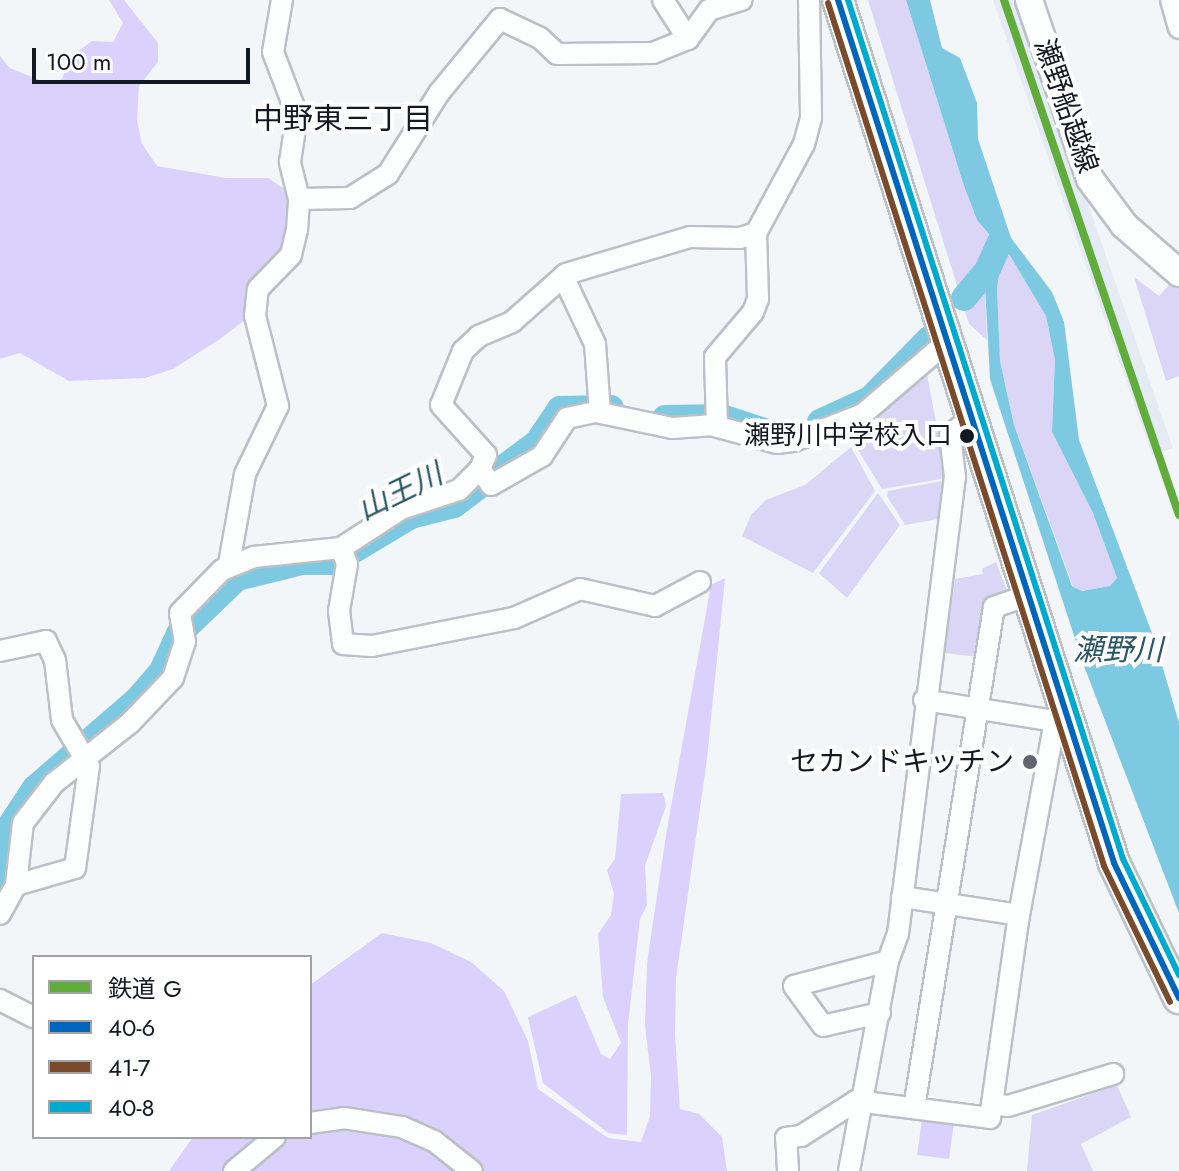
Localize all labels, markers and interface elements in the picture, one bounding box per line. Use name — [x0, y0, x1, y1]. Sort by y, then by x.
scale bar — [36, 32, 254, 82]
street label: 瀬野船越線 — [1027, 34, 1105, 178]
text: 100 m — [46, 44, 112, 79]
district label: 中野東三丁目 — [253, 101, 433, 137]
place label: 瀬野川中学校入口 — [744, 420, 952, 452]
marker: 瀬野川中学校入口 — [959, 428, 975, 444]
water label: 山王川 — [352, 456, 448, 528]
water label: 瀬野川 — [1073, 632, 1163, 668]
place label: セカンドキッチン — [790, 745, 1014, 779]
marker: セカンドキッチン — [1021, 753, 1039, 771]
legend — [32, 955, 312, 1139]
text: 鉄道 G — [108, 971, 182, 1006]
text: 40-6 — [108, 1010, 155, 1045]
text: 41-7 — [108, 1050, 150, 1085]
text: 40-8 — [108, 1090, 155, 1125]

